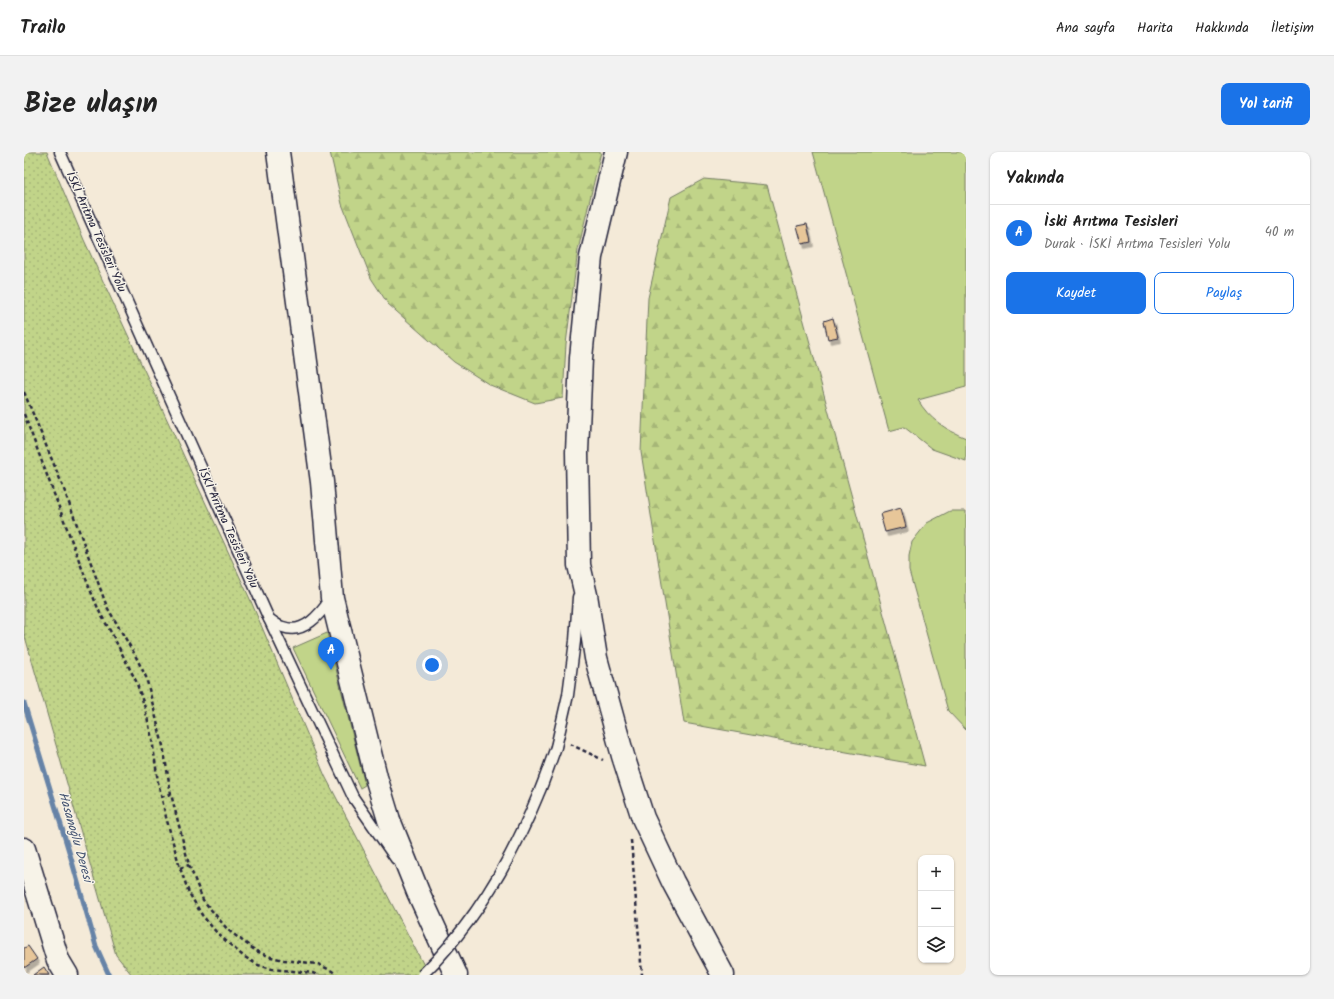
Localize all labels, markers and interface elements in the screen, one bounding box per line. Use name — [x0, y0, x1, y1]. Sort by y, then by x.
text: Trailo — [20, 13, 66, 43]
text: Ana sayfa — [1056, 17, 1115, 39]
text: Harita — [1137, 17, 1173, 39]
text: Hakkında — [1195, 17, 1249, 39]
text: İletişim — [1271, 17, 1314, 39]
text: Bize ulaşın — [24, 82, 158, 127]
button: Yol tarifi — [1221, 83, 1310, 125]
text: Yakında — [1006, 165, 1064, 192]
street label: İSKİ Arıtma Tesisleri Yolu — [61, 168, 131, 296]
text: İski Arıtma Tesisleri — [1044, 210, 1178, 234]
text: A — [1015, 222, 1023, 243]
text: 40 m — [1265, 222, 1294, 243]
text: Durak · İSKİ Arıtma Tesisleri Yolu — [1044, 234, 1230, 255]
button: Kaydet — [1006, 272, 1146, 314]
button: Paylaş — [1154, 272, 1294, 314]
street label: İSKİ Arıtma Tesisleri Yolu — [193, 464, 263, 592]
pin: A — [318, 637, 344, 670]
your location — [422, 655, 442, 675]
water label: Hasanoğlu Deresi — [52, 789, 99, 887]
map controls — [918, 855, 954, 963]
button: + — [918, 855, 954, 891]
button: − — [918, 891, 954, 927]
button: layers — [918, 927, 954, 963]

